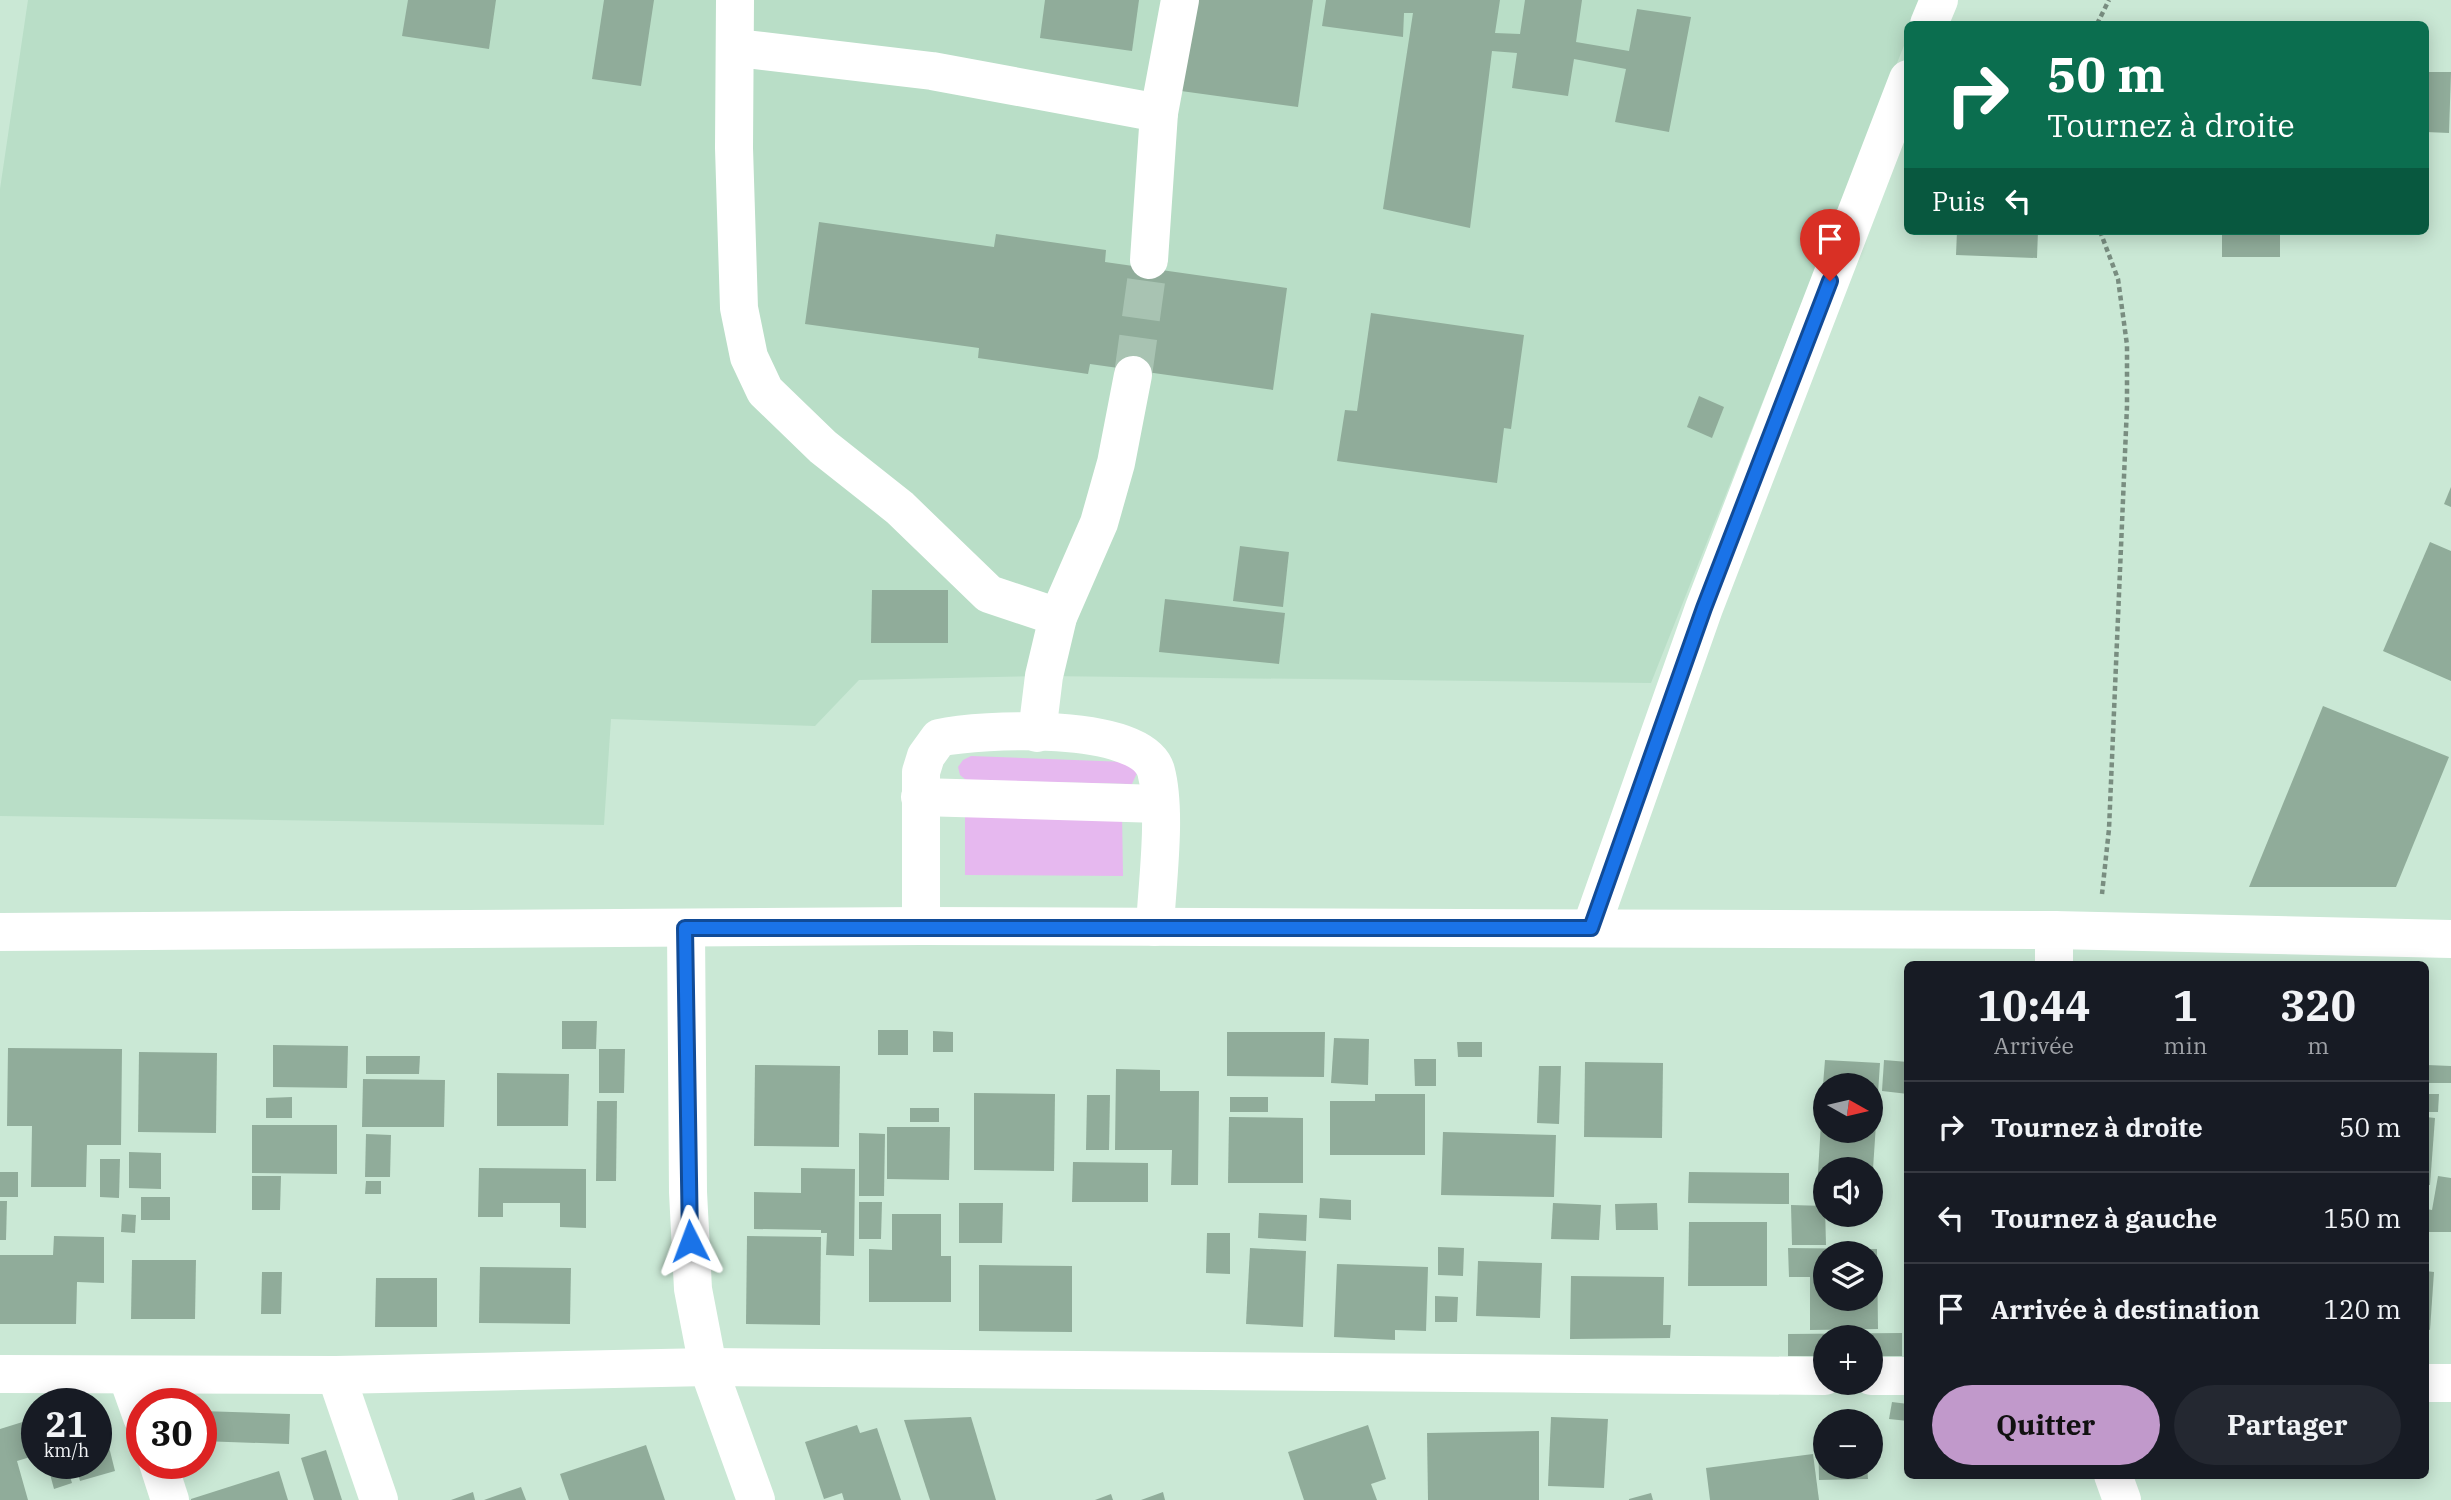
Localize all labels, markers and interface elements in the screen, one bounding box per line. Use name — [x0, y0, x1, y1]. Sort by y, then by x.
text: 50 m — [2047, 42, 2165, 105]
icon: right — [1932, 49, 2023, 140]
text: Tournez à droite — [2047, 104, 2295, 146]
icon: left — [1999, 182, 2037, 220]
text: Puis — [1932, 184, 1985, 218]
pin — [1800, 209, 1860, 281]
icon: arrive — [1811, 220, 1849, 258]
text: 10:44 — [1977, 978, 2091, 1033]
text: 1 — [2173, 978, 2198, 1033]
text: 320 — [2280, 978, 2356, 1033]
text: Arrivée — [1994, 1030, 2074, 1060]
text: min — [2164, 1030, 2207, 1060]
text: m — [2307, 1030, 2329, 1060]
north arrow — [1813, 1073, 1883, 1143]
map controls — [1813, 1073, 1883, 1479]
icon: right — [1932, 1108, 1970, 1146]
text: Tournez à droite — [1991, 1110, 2203, 1144]
text: 50 m — [2339, 1110, 2401, 1144]
button: sound — [1813, 1157, 1883, 1227]
icon: left — [1932, 1199, 1970, 1237]
text: Tournez à gauche — [1991, 1201, 2217, 1235]
text: 150 m — [2323, 1201, 2401, 1235]
position arrow — [653, 1204, 727, 1278]
button: layers — [1813, 1241, 1883, 1311]
icon: arrive — [1932, 1290, 1970, 1328]
text: Arrivée à destination — [1991, 1292, 2260, 1326]
text: 120 m — [2323, 1292, 2401, 1326]
button: + — [1813, 1325, 1883, 1395]
button: Quitter — [1932, 1385, 2160, 1465]
button: Partager — [2174, 1385, 2401, 1465]
speed limit sign: 30 — [126, 1388, 217, 1479]
text: 21 — [45, 1401, 88, 1447]
button: − — [1813, 1409, 1883, 1479]
text: km/h — [44, 1439, 89, 1462]

